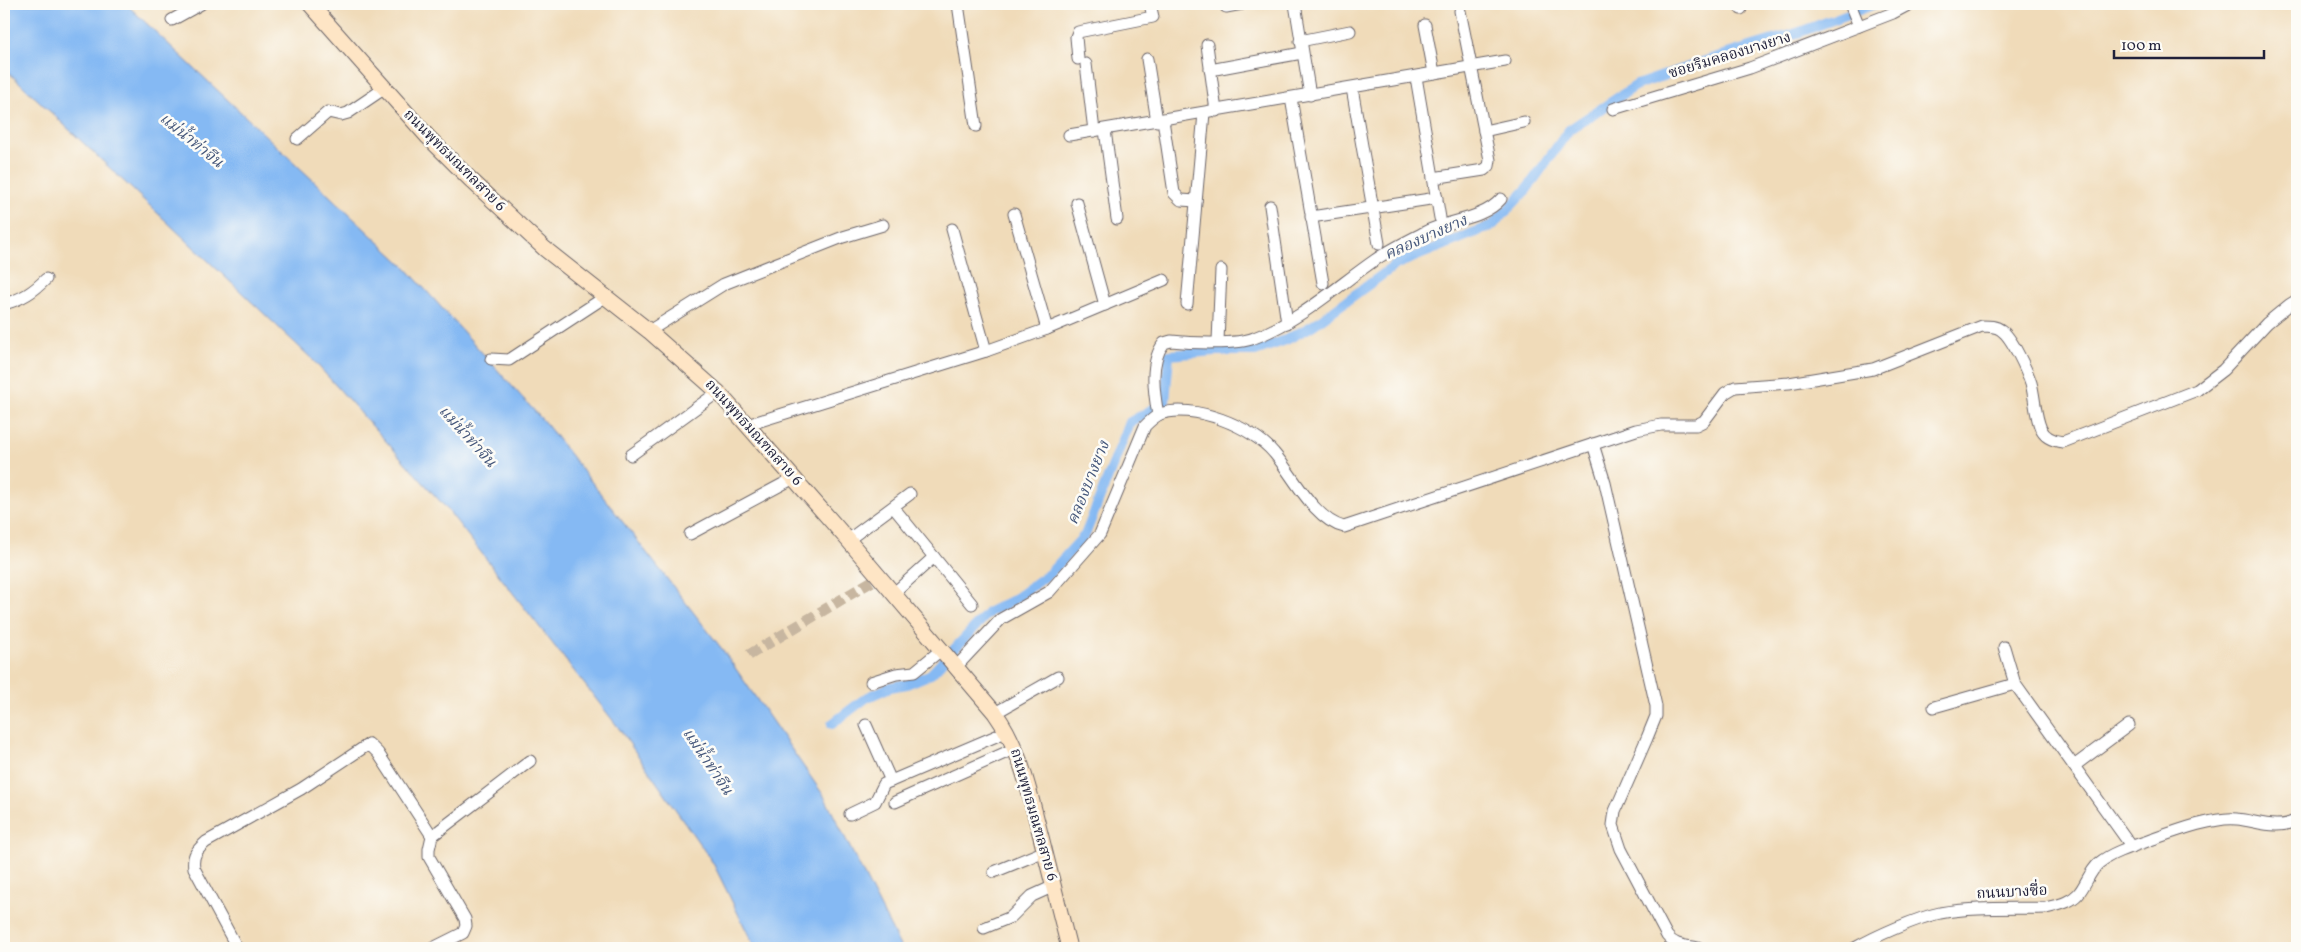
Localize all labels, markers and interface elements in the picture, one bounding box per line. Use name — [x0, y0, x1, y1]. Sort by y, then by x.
street label: ซอยริมคลองบางยาง — [1666, 27, 1794, 85]
scale bar — [2114, 28, 2264, 60]
text: 100 m — [2121, 36, 2161, 57]
street label: ถนนพุทธมณฑลสาย 6 — [398, 105, 510, 217]
water label: แม่น้ำท่าจีน — [154, 107, 229, 174]
water label: คลองบางยาง — [1381, 210, 1472, 266]
street label: ถนนพุทธมณฑลสาย 6 — [699, 375, 807, 491]
water label: แม่น้ำท่าจีน — [433, 400, 503, 473]
water label: คลองบางยาง — [1062, 437, 1116, 528]
water label: แม่น้ำท่าจีน — [676, 723, 739, 800]
street label: ถนนพุทธมณฑลสาย 6 — [1004, 746, 1062, 884]
street label: ถนนบางซื่อ — [1976, 879, 2048, 905]

